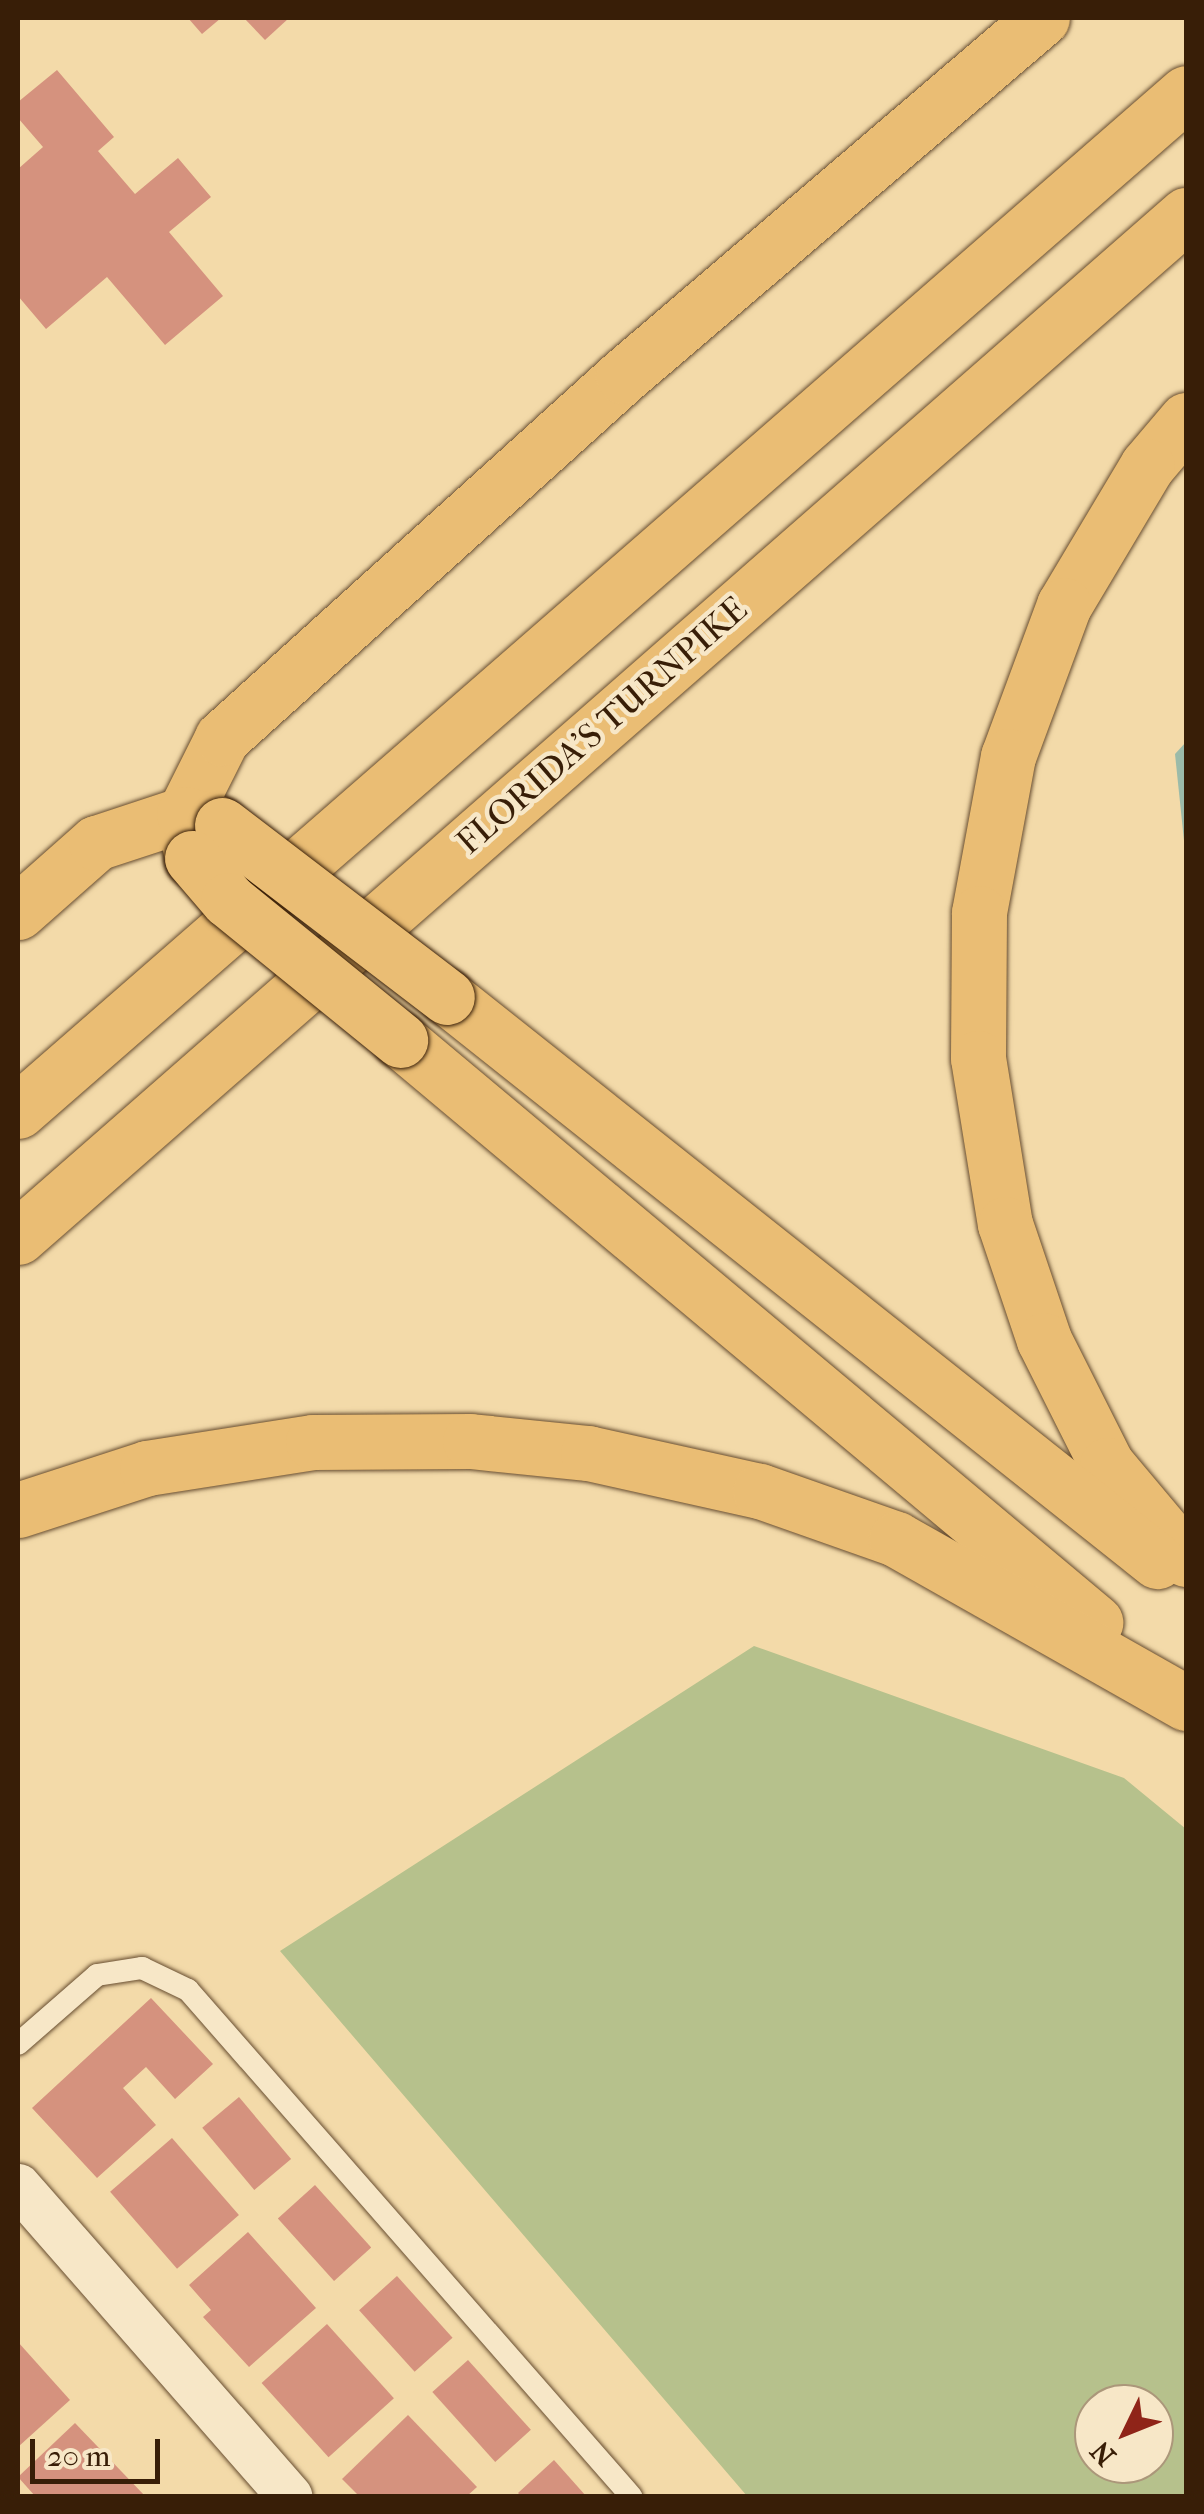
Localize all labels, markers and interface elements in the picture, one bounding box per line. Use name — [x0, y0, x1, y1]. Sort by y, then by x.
street label: FLORIDA'S TURNPIKE — [448, 589, 756, 863]
north arrow — [1074, 2384, 1174, 2484]
scale bar — [35, 2419, 165, 2481]
text: N — [1084, 2434, 1122, 2472]
text: 20 m — [47, 2439, 110, 2474]

